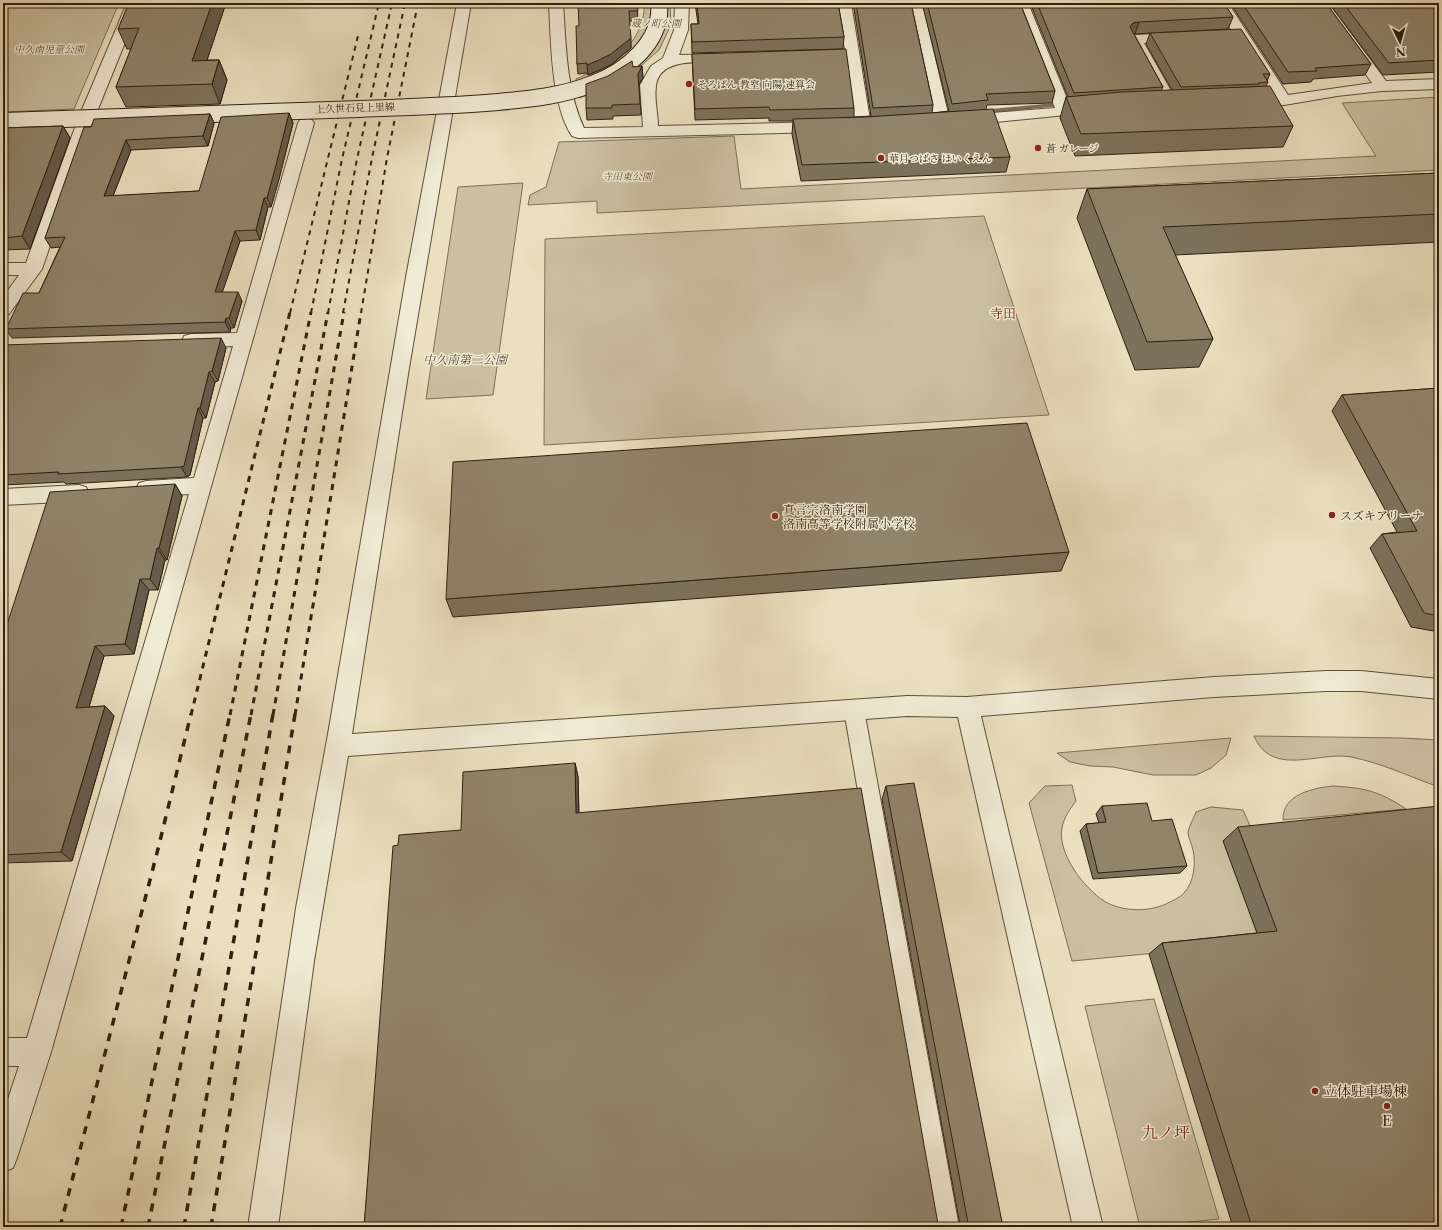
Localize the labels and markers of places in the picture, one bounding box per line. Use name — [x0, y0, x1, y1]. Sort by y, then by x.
place label: そろばん 教室 向陽 速算会 — [697, 78, 815, 91]
marker: そろばん 教室 向陽 速算会 — [684, 79, 694, 89]
place label: 蒼 ガレージ — [1046, 142, 1098, 155]
marker: 蒼 ガレージ — [1033, 143, 1043, 153]
place label: 華月つばさ ほいくえん — [889, 152, 992, 165]
marker: 華月つばさ ほいくえん — [876, 153, 886, 163]
place label: 真言宗洛南学園 洛南高等学校附属小学校 — [783, 502, 915, 531]
place label: スズキアリーナ — [1340, 508, 1424, 523]
marker: スズキアリーナ — [1327, 510, 1337, 520]
marker: 真言宗洛南学園 洛南高等学校附属小学校 — [770, 511, 780, 521]
place label: 立体駐車場棟 — [1323, 1082, 1407, 1100]
marker: 立体駐車場棟 — [1310, 1086, 1320, 1096]
marker: E — [1382, 1101, 1392, 1111]
place label: E — [1382, 1112, 1392, 1130]

